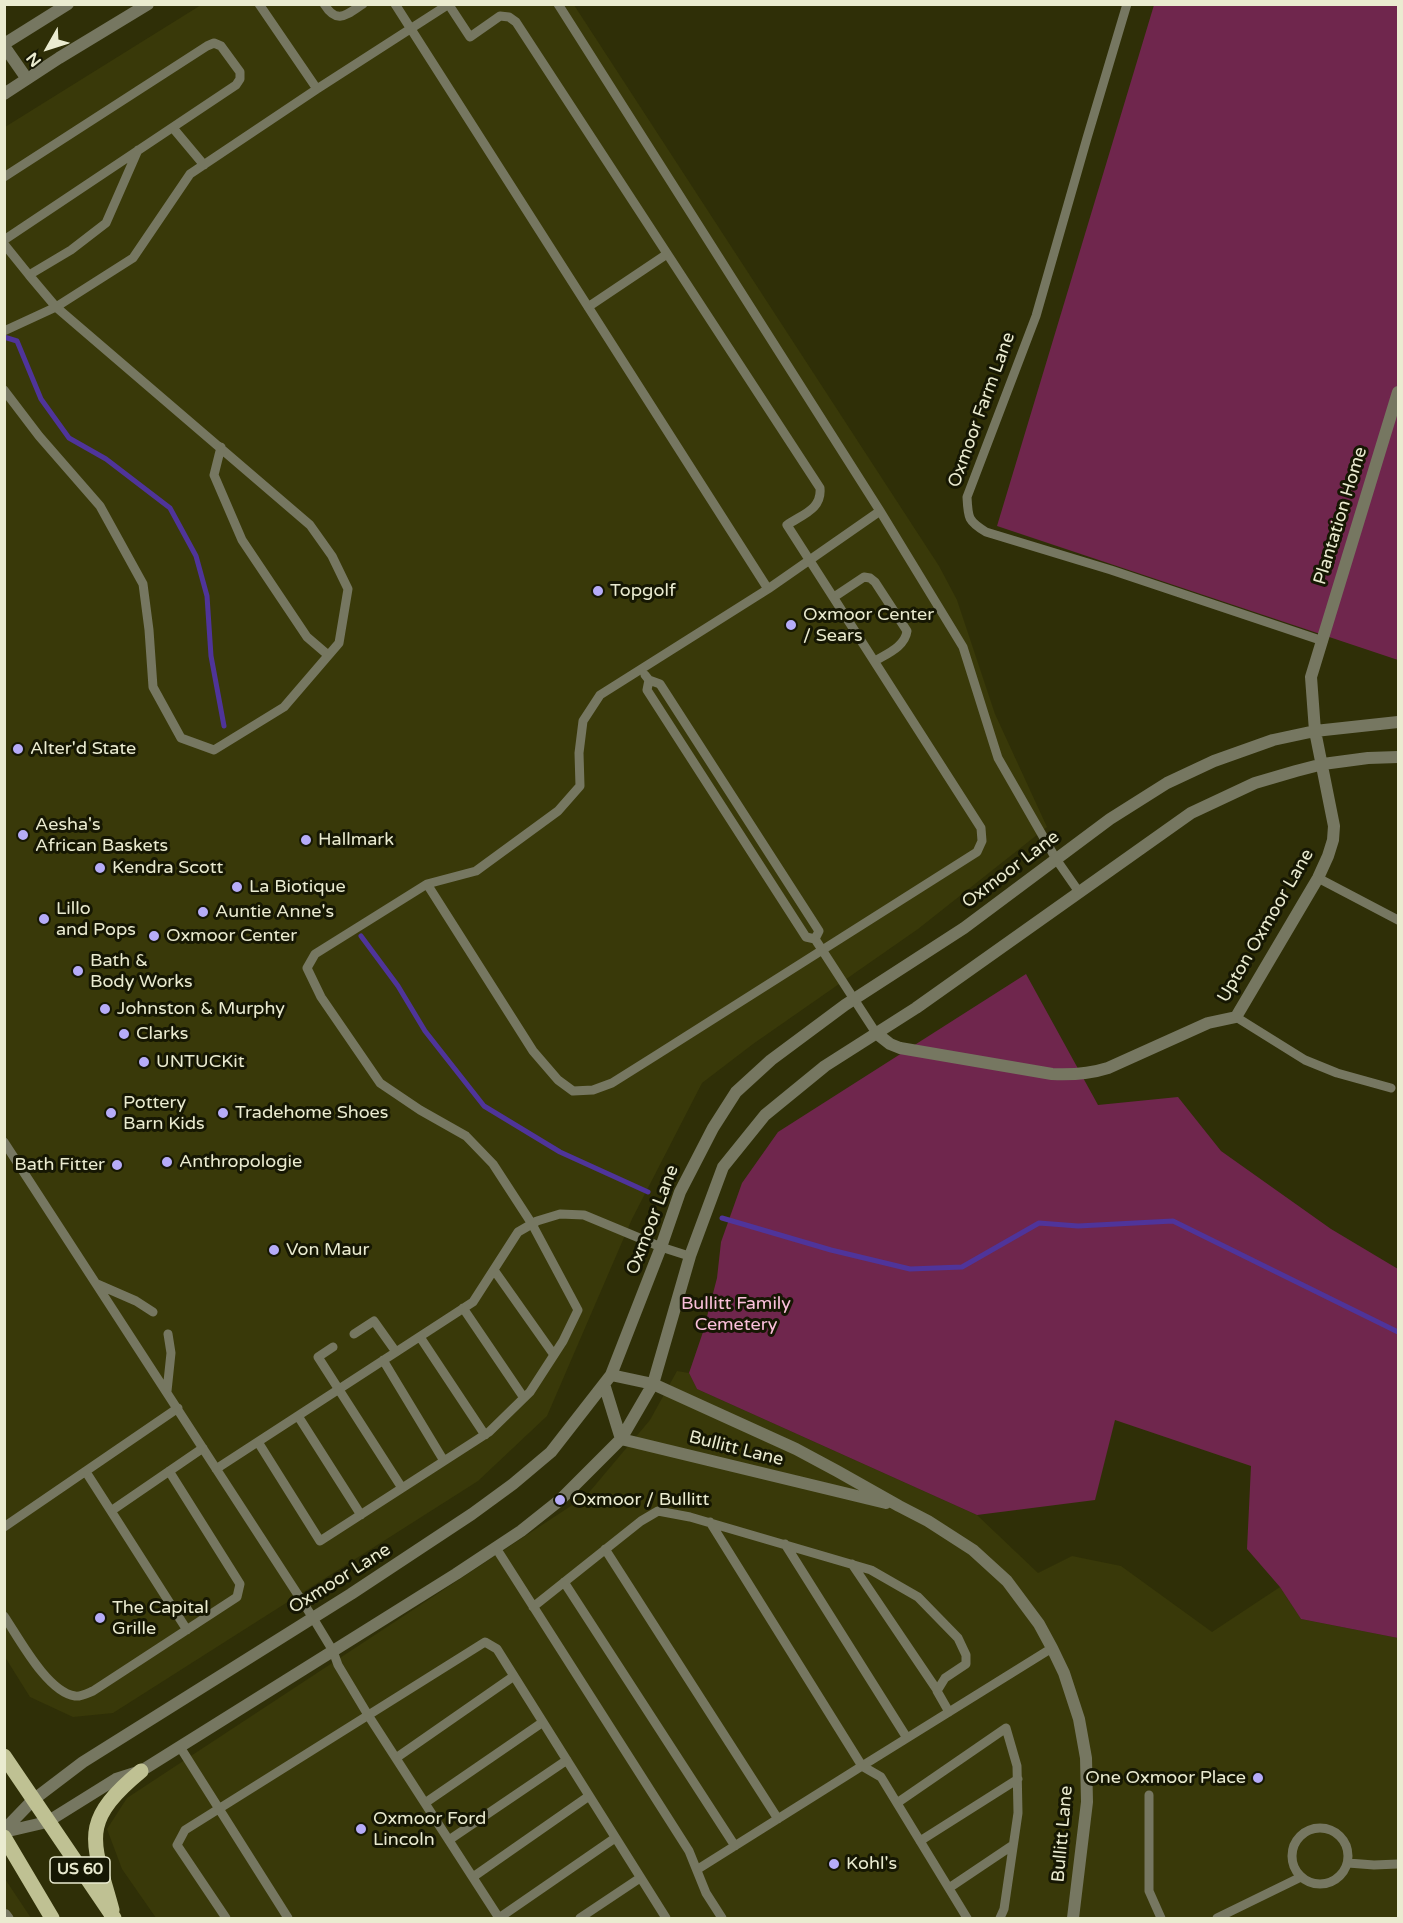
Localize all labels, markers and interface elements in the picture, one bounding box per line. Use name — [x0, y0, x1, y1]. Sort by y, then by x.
north arrow — [18, 18, 78, 78]
text: N — [22, 48, 46, 71]
street label: Oxmoor Farm Lane — [944, 329, 1020, 491]
street label: Plantation Home — [1310, 444, 1372, 588]
place label: Topgolf — [610, 580, 676, 602]
marker: Topgolf — [591, 584, 605, 598]
place label: Oxmoor Center / Sears — [803, 604, 934, 646]
marker: Oxmoor Center / Sears — [784, 618, 798, 632]
place label: Alter'd State — [30, 738, 136, 760]
marker: Alter'd State — [11, 742, 25, 756]
place label: Aesha's African Baskets — [35, 814, 168, 856]
street label: Oxmoor Lane — [958, 827, 1064, 913]
marker: Aesha's African Baskets — [16, 828, 30, 842]
place label: Hallmark — [318, 829, 394, 851]
marker: Hallmark — [299, 833, 313, 847]
street label: Upton Oxmoor Lane — [1213, 845, 1319, 1007]
place label: Kendra Scott — [112, 857, 223, 879]
marker: Kendra Scott — [93, 861, 107, 875]
place label: La Biotique — [249, 876, 346, 898]
marker: La Biotique — [230, 880, 244, 894]
place label: Lillo and Pops — [56, 898, 136, 940]
place label: Auntie Anne's — [215, 901, 334, 923]
marker: Auntie Anne's — [196, 905, 210, 919]
marker: Lillo and Pops — [37, 912, 51, 926]
place label: Oxmoor Center — [166, 925, 297, 947]
marker: Oxmoor Center — [147, 929, 161, 943]
place label: Bath & Body Works — [90, 950, 193, 992]
marker: Bath & Body Works — [71, 964, 85, 978]
place label: Johnston & Murphy — [117, 998, 285, 1020]
marker: Johnston & Murphy — [98, 1002, 112, 1016]
place label: Clarks — [136, 1023, 188, 1045]
marker: Clarks — [117, 1027, 131, 1041]
place label: UNTUCKit — [156, 1051, 245, 1073]
marker: UNTUCKit — [137, 1055, 151, 1069]
place label: Pottery Barn Kids — [123, 1092, 205, 1134]
place label: Tradehome Shoes — [235, 1102, 388, 1124]
marker: Pottery Barn Kids — [104, 1106, 118, 1120]
marker: Tradehome Shoes — [216, 1106, 230, 1120]
place label: Anthropologie — [179, 1151, 302, 1173]
place label: Bath Fitter — [14, 1154, 105, 1176]
marker: Anthropologie — [160, 1155, 174, 1169]
marker: Bath Fitter — [110, 1158, 124, 1172]
street label: Oxmoor Lane — [622, 1162, 684, 1278]
place label: Von Maur — [286, 1239, 369, 1261]
marker: Von Maur — [267, 1243, 281, 1257]
park label: Bullitt Family Cemetery — [681, 1293, 791, 1336]
street label: Bullitt Lane — [686, 1427, 786, 1471]
place label: Oxmoor / Bullitt — [572, 1489, 709, 1511]
marker: Oxmoor / Bullitt — [553, 1493, 567, 1507]
street label: Oxmoor Lane — [285, 1539, 395, 1619]
place label: The Capital Grille — [112, 1597, 209, 1640]
marker: The Capital Grille — [93, 1611, 107, 1625]
place label: One Oxmoor Place — [1085, 1767, 1246, 1789]
marker: One Oxmoor Place — [1251, 1771, 1265, 1785]
street label: Bullitt Lane — [1048, 1785, 1078, 1883]
place label: Oxmoor Ford Lincoln — [373, 1808, 486, 1850]
marker: Oxmoor Ford Lincoln — [354, 1822, 368, 1836]
place label: Kohl's — [846, 1853, 897, 1875]
road number: US 60 — [50, 1857, 110, 1883]
marker: Kohl's — [827, 1857, 841, 1871]

